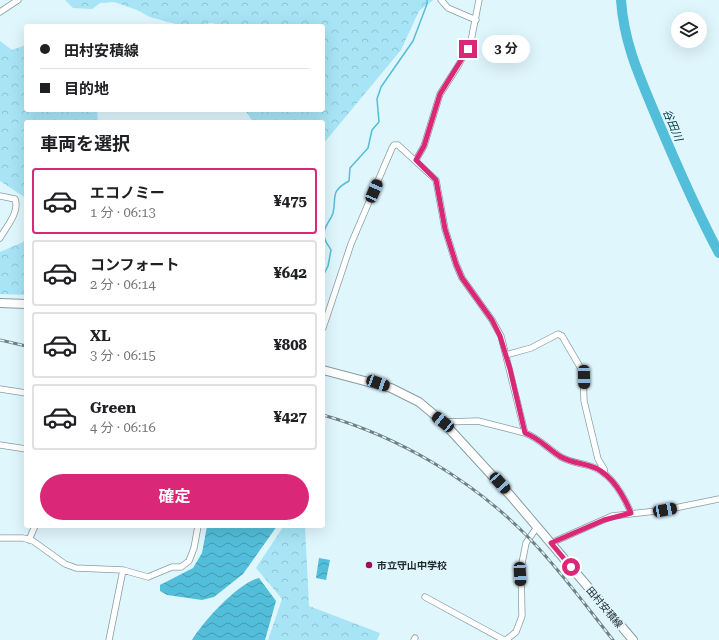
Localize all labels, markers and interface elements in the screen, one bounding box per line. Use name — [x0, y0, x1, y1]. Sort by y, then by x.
map controls — [671, 12, 707, 48]
button: layers — [671, 12, 707, 48]
callout: 3 分 — [482, 35, 530, 63]
route end — [459, 40, 477, 58]
text: 3 分 — [494, 41, 518, 56]
text: 田村安積線 — [64, 42, 139, 60]
text: 目的地 — [64, 80, 109, 98]
water label: 谷田川 — [660, 107, 685, 144]
text: 車両を選択 — [40, 133, 130, 154]
car — [364, 178, 384, 204]
icon: car — [42, 183, 78, 219]
text: エコノミー — [90, 184, 165, 202]
text: ¥475 — [273, 192, 307, 210]
text: 1 分 · 06:13 — [90, 205, 156, 220]
icon: car — [42, 255, 78, 291]
text: コンフォート — [90, 256, 180, 274]
text: ¥642 — [273, 264, 307, 282]
text: 2 分 · 06:14 — [90, 277, 156, 292]
icon: car — [42, 327, 78, 363]
text: XL — [90, 327, 111, 345]
text: ¥808 — [273, 336, 307, 354]
text: 3 分 · 06:15 — [90, 348, 156, 363]
car — [578, 365, 590, 389]
car — [365, 373, 391, 393]
icon: car — [42, 399, 78, 435]
text: Green — [90, 399, 136, 417]
text: ¥427 — [273, 408, 307, 426]
car — [430, 410, 456, 434]
text: 4 分 · 06:16 — [90, 420, 156, 435]
car — [488, 470, 512, 496]
button: 確定 — [40, 474, 309, 520]
car — [652, 502, 678, 518]
route start — [562, 558, 580, 576]
marker: 市立守山中学校 — [364, 560, 374, 570]
place label: 市立守山中学校 — [377, 560, 447, 571]
car — [513, 562, 527, 586]
street label: 田村安積線 — [584, 585, 625, 630]

